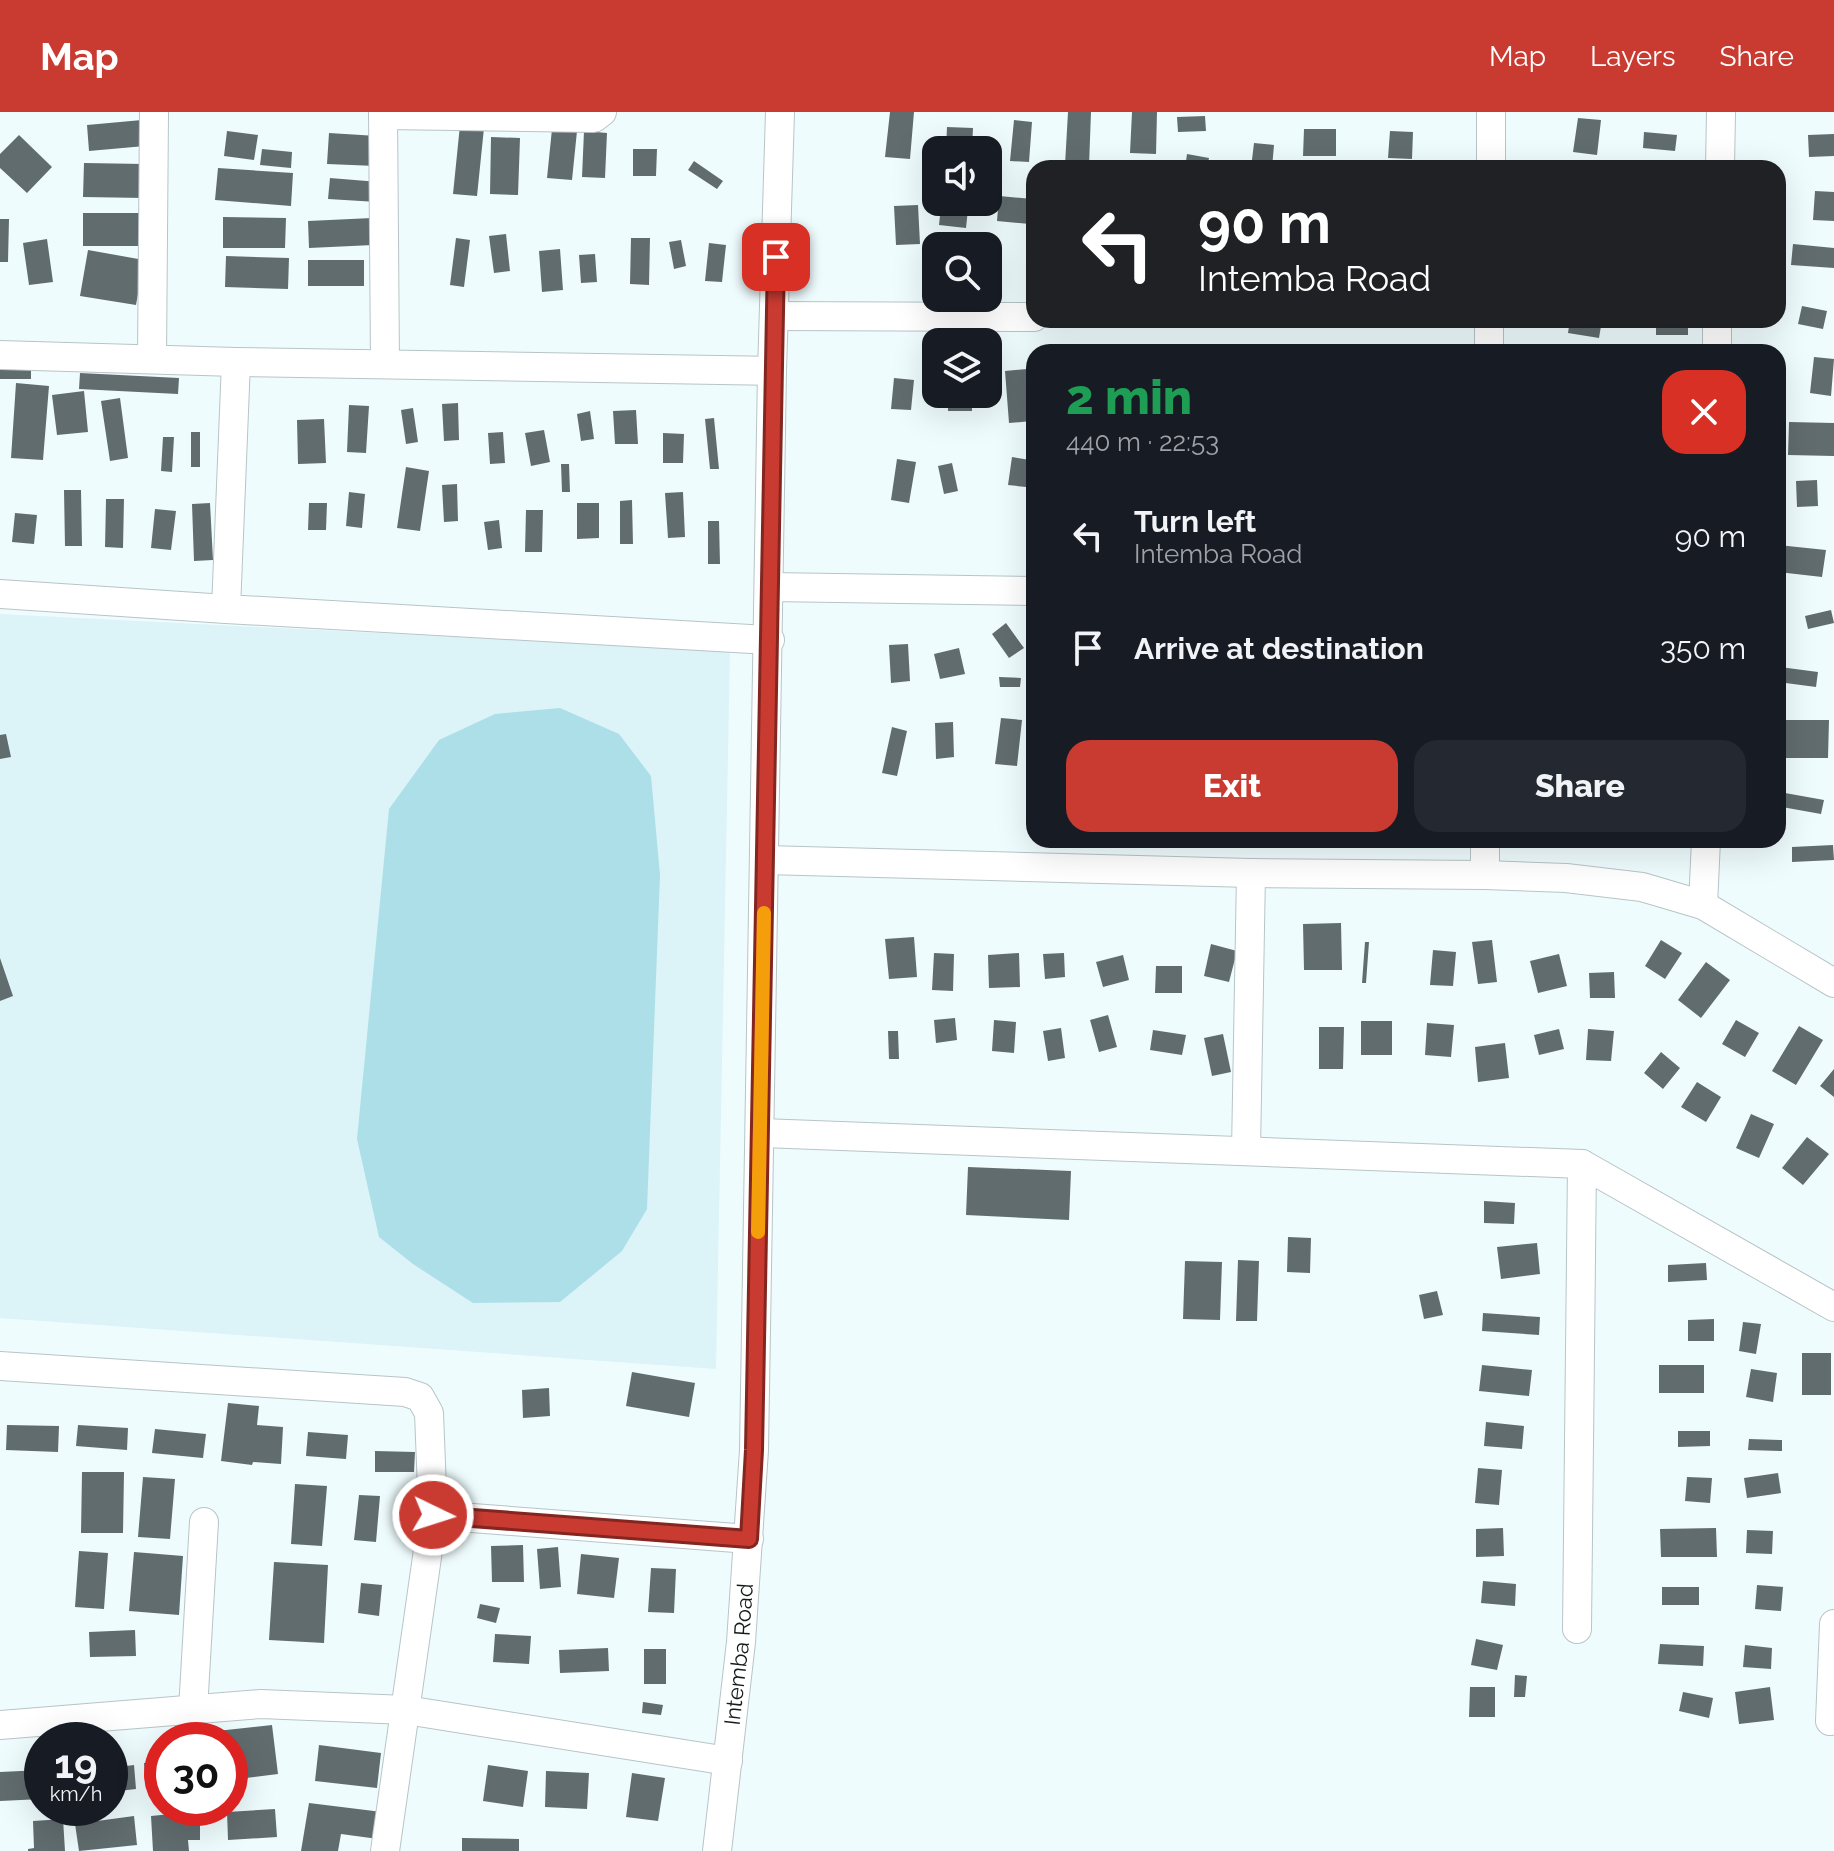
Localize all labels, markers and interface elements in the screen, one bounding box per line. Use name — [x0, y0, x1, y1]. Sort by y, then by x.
text: Map — [40, 34, 119, 79]
text: Map — [1489, 40, 1546, 73]
text: Layers — [1590, 40, 1676, 73]
text: Share — [1720, 40, 1794, 73]
map controls — [922, 136, 1002, 408]
button: sound — [922, 136, 1002, 216]
text: 90 m — [1198, 190, 1331, 256]
icon: left — [1066, 192, 1170, 296]
pin — [742, 223, 810, 291]
button: search — [922, 232, 1002, 312]
icon: arrive — [754, 235, 798, 279]
text: Intemba Road — [1198, 257, 1431, 299]
button: layers — [922, 328, 1002, 408]
text: 2 min — [1066, 369, 1192, 425]
button: close — [1662, 370, 1746, 454]
text: 440 m · 22:53 — [1066, 427, 1219, 457]
text: Turn left — [1134, 504, 1256, 539]
icon: left — [1066, 514, 1110, 558]
text: 90 m — [1675, 519, 1746, 554]
text: Intemba Road — [1134, 539, 1302, 569]
icon: arrive — [1066, 626, 1110, 670]
text: Arrive at destination — [1134, 631, 1424, 666]
text: 350 m — [1660, 631, 1746, 666]
button: Exit — [1066, 740, 1398, 832]
button: Share — [1414, 740, 1746, 832]
position arrow — [391, 1473, 475, 1557]
street label: Intemba Road — [719, 1582, 758, 1727]
speed limit sign: 30 — [144, 1722, 248, 1826]
text: 19 — [54, 1740, 98, 1787]
text: km/h — [50, 1782, 102, 1806]

